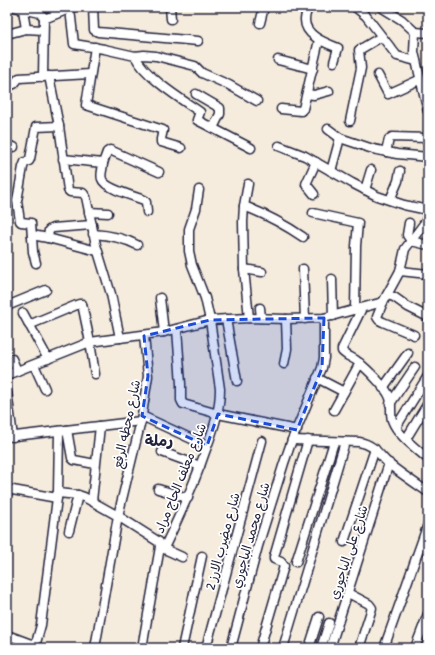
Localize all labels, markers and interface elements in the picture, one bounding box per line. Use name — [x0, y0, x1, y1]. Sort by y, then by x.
street label: شارع محطه الرفع — [108, 378, 146, 471]
street label: شارع معلف الحاج مراد — [150, 420, 211, 536]
district label: رملة — [145, 430, 173, 451]
street label: شارع محمد الباجوري — [226, 480, 275, 590]
street label: شارع مضرب الارز 2 — [200, 490, 245, 592]
street label: شارع على الباجوري — [324, 503, 373, 602]

